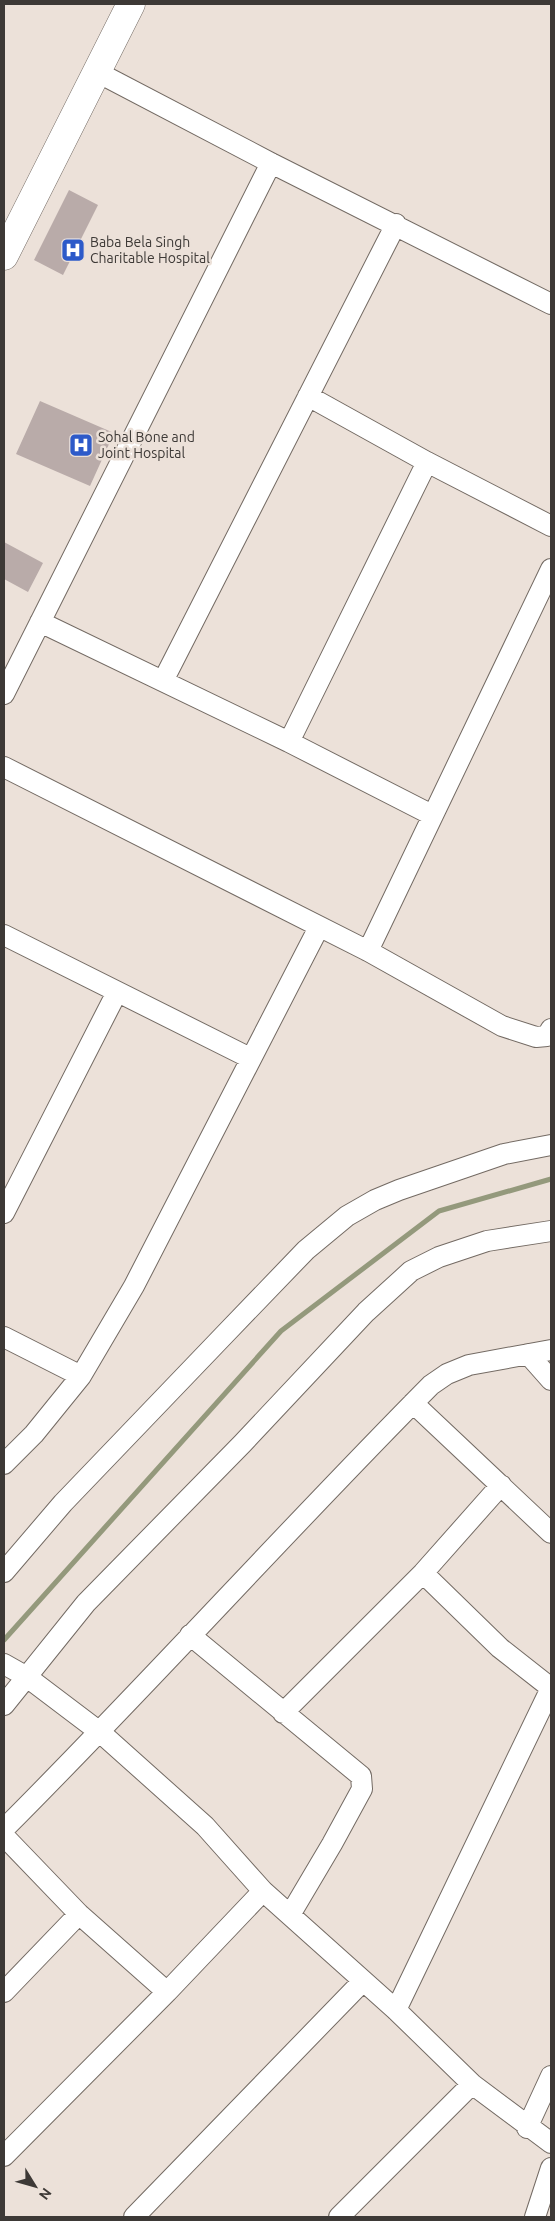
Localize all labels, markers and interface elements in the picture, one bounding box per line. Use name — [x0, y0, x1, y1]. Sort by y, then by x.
place label: Baba Bela Singh Charitable Hospital — [90, 234, 210, 266]
hospital icon: Baba Bela Singh Charitable Hospital — [60, 237, 86, 263]
place label: Sohal Bone and Joint Hospital — [98, 429, 195, 461]
hospital icon: Sohal Bone and Joint Hospital — [68, 432, 94, 458]
north arrow — [10, 2161, 60, 2211]
text: N — [36, 2185, 55, 2203]

